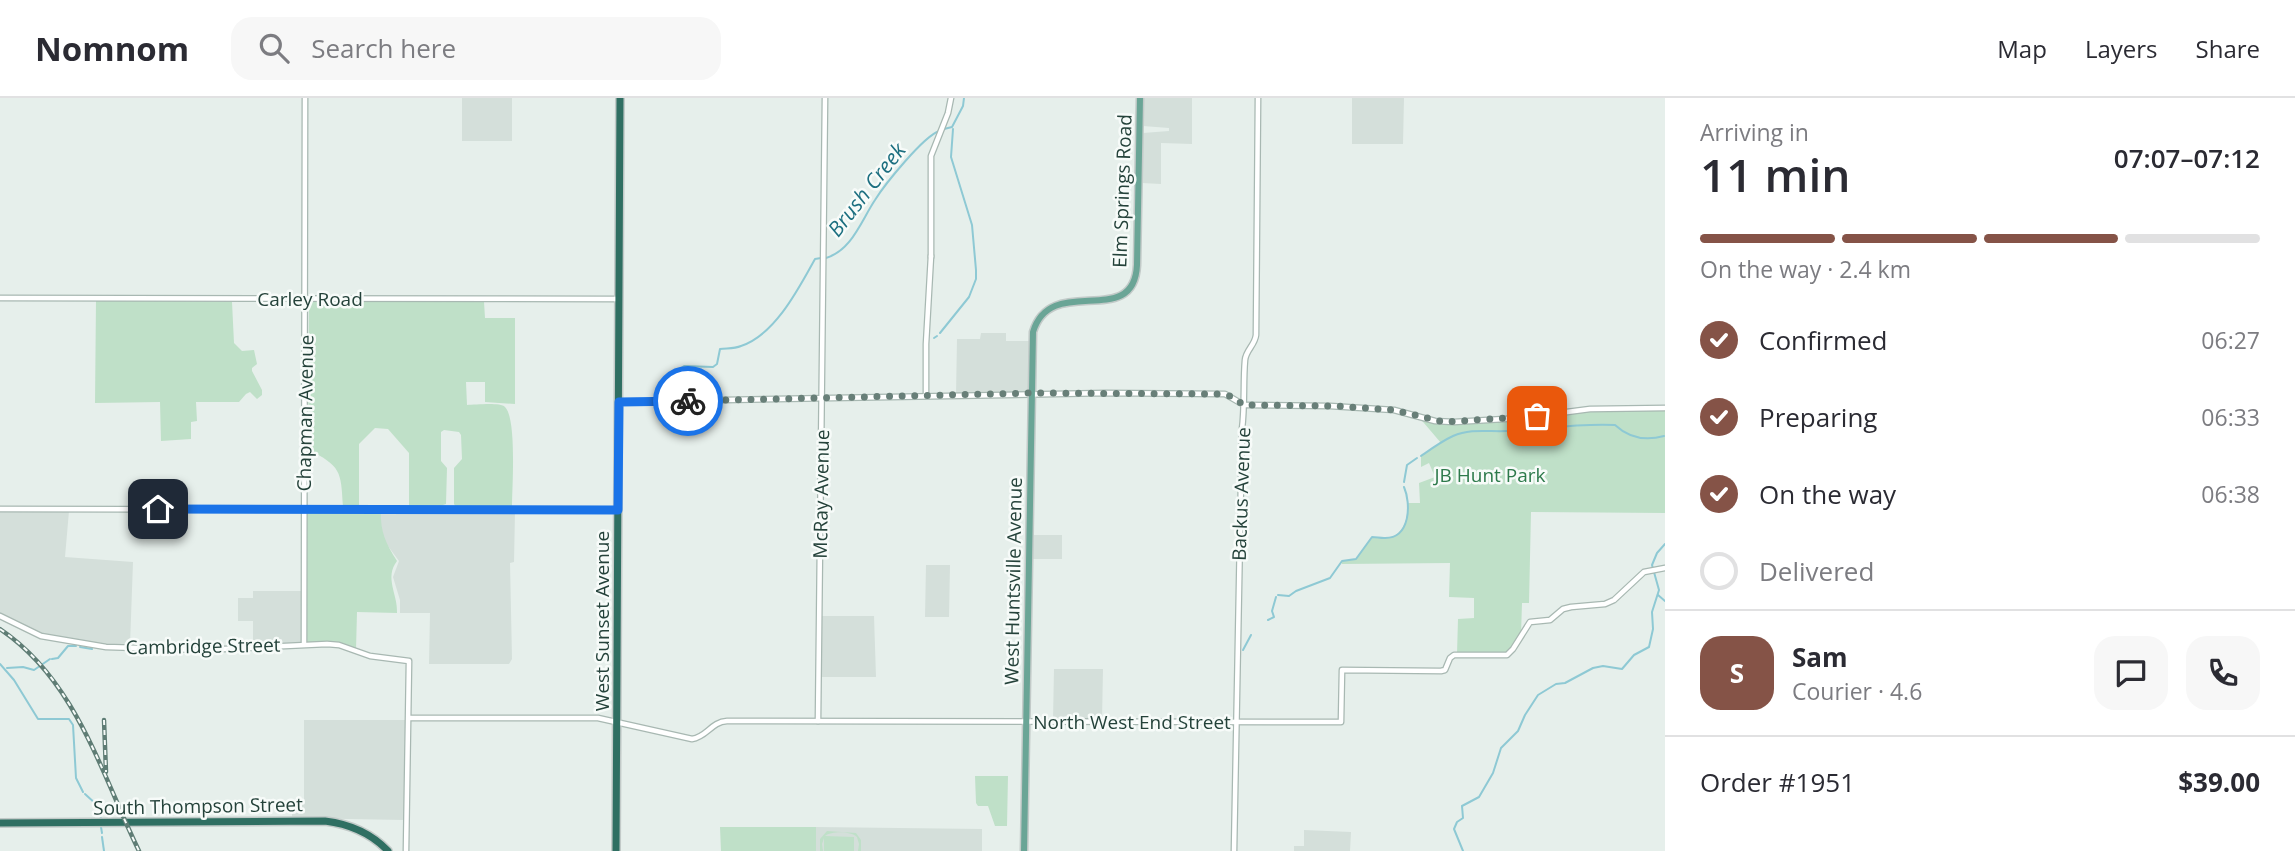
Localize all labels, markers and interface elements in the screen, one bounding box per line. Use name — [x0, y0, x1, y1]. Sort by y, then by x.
search box — [231, 17, 721, 80]
text: Nomnom — [35, 26, 189, 71]
icon: search — [255, 29, 293, 67]
text: Search here — [311, 30, 456, 66]
text: Map — [1997, 32, 2047, 65]
text: Layers — [2085, 32, 2158, 65]
text: Share — [2196, 32, 2260, 65]
street label: Elm Springs Road — [1106, 114, 1138, 268]
text: Arriving in — [1700, 116, 1809, 148]
water label: Brush Creek — [821, 136, 912, 242]
text: 07:07–07:12 — [2114, 140, 2260, 176]
text: 11 min — [1700, 143, 1851, 205]
text: On the way · 2.4 km — [1700, 253, 1911, 285]
street label: Carley Road — [257, 286, 363, 312]
icon: check — [1700, 321, 1738, 359]
text: Confirmed — [1759, 322, 1887, 358]
text: 06:27 — [2201, 324, 2260, 356]
street label: Chapman Avenue — [291, 334, 319, 492]
courier — [653, 366, 723, 436]
icon: bike — [669, 382, 707, 420]
pin — [1507, 386, 1567, 446]
icon: bag — [1518, 397, 1556, 435]
icon: check — [1700, 398, 1738, 436]
text: Preparing — [1759, 399, 1877, 435]
text: 06:33 — [2201, 401, 2260, 433]
street label: Backus Avenue — [1226, 427, 1256, 561]
street label: McRay Avenue — [807, 429, 835, 559]
park label: JB Hunt Park — [1432, 462, 1546, 488]
icon: check — [1700, 475, 1738, 513]
text: On the way — [1759, 476, 1896, 512]
street label: West Huntsville Avenue — [998, 477, 1028, 685]
text: 06:38 — [2201, 478, 2260, 510]
pin — [128, 479, 188, 539]
icon: home — [139, 490, 177, 528]
street label: West Sunset Avenue — [589, 531, 615, 711]
text: Delivered — [1759, 553, 1874, 589]
street label: Cambridge Street — [125, 632, 281, 660]
button: chat — [2094, 636, 2168, 710]
button: phone — [2186, 636, 2260, 710]
text: Sam — [1792, 639, 1848, 675]
text: S — [1730, 655, 1744, 691]
text: Courier · 4.6 — [1792, 675, 1922, 707]
street label: North West End Street — [1033, 709, 1231, 735]
text: Order #1951 — [1700, 764, 1855, 800]
text: $39.00 — [2178, 764, 2260, 800]
street label: South Thompson Street — [93, 791, 303, 821]

